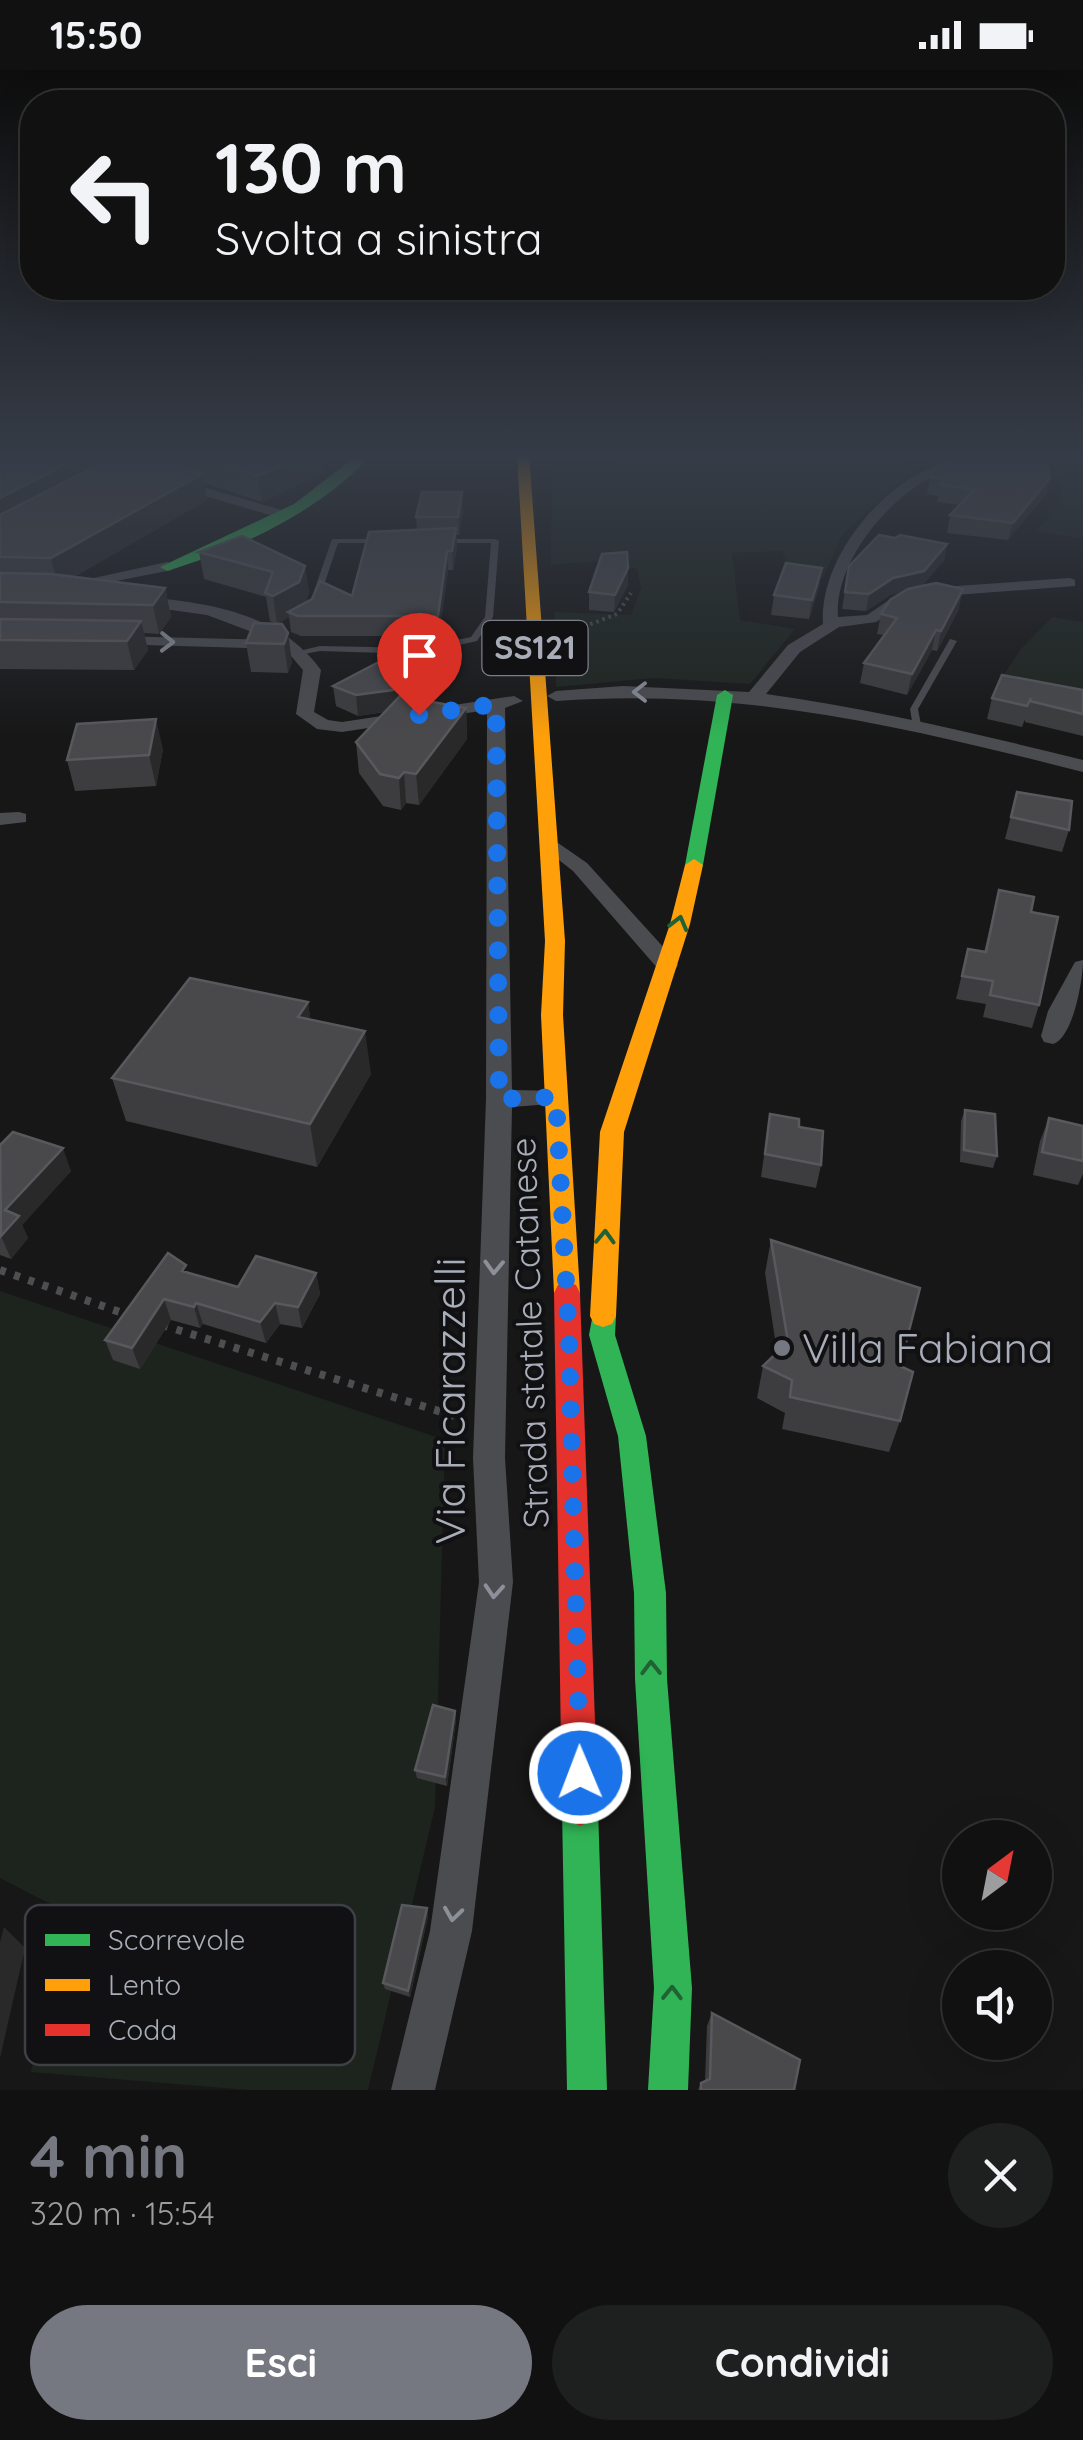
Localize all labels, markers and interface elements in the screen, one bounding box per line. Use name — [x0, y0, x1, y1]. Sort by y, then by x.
text: 15:50 — [50, 11, 142, 59]
text: 130 m — [215, 123, 407, 211]
icon: left — [50, 130, 180, 260]
text: Svolta a sinistra — [215, 210, 542, 266]
pin — [377, 613, 462, 716]
road number: SS121 — [482, 621, 588, 675]
icon: arrive — [392, 628, 447, 683]
one-way arrow — [160, 632, 176, 653]
one-way arrow — [632, 681, 648, 703]
one-way arrow — [668, 915, 689, 932]
street label: Strada statale Catanese — [500, 1137, 558, 1529]
one-way arrow — [595, 1229, 616, 1245]
street label: Via Ficarazzelli — [423, 1258, 476, 1544]
one-way arrow — [484, 1259, 505, 1275]
place label: Villa Fabiana — [802, 1321, 1053, 1374]
marker: Villa Fabiana — [771, 1337, 793, 1359]
one-way arrow — [484, 1584, 506, 1600]
one-way arrow — [641, 1660, 662, 1676]
position arrow — [528, 1721, 632, 1825]
north arrow — [942, 1820, 1052, 1930]
map controls — [942, 1820, 1052, 2060]
legend — [25, 1905, 355, 2065]
one-way arrow — [444, 1905, 465, 1922]
text: Scorrevole — [108, 1922, 245, 1957]
button: sound — [942, 1950, 1052, 2060]
text: Lento — [108, 1967, 181, 2002]
one-way arrow — [661, 1984, 683, 2000]
text: Coda — [108, 2012, 177, 2047]
text: 4 min — [30, 2118, 187, 2193]
button: close — [948, 2123, 1053, 2228]
text: 320 m · 15:54 — [30, 2193, 215, 2233]
button: Esci — [30, 2305, 532, 2420]
button: Condividi — [552, 2305, 1053, 2420]

